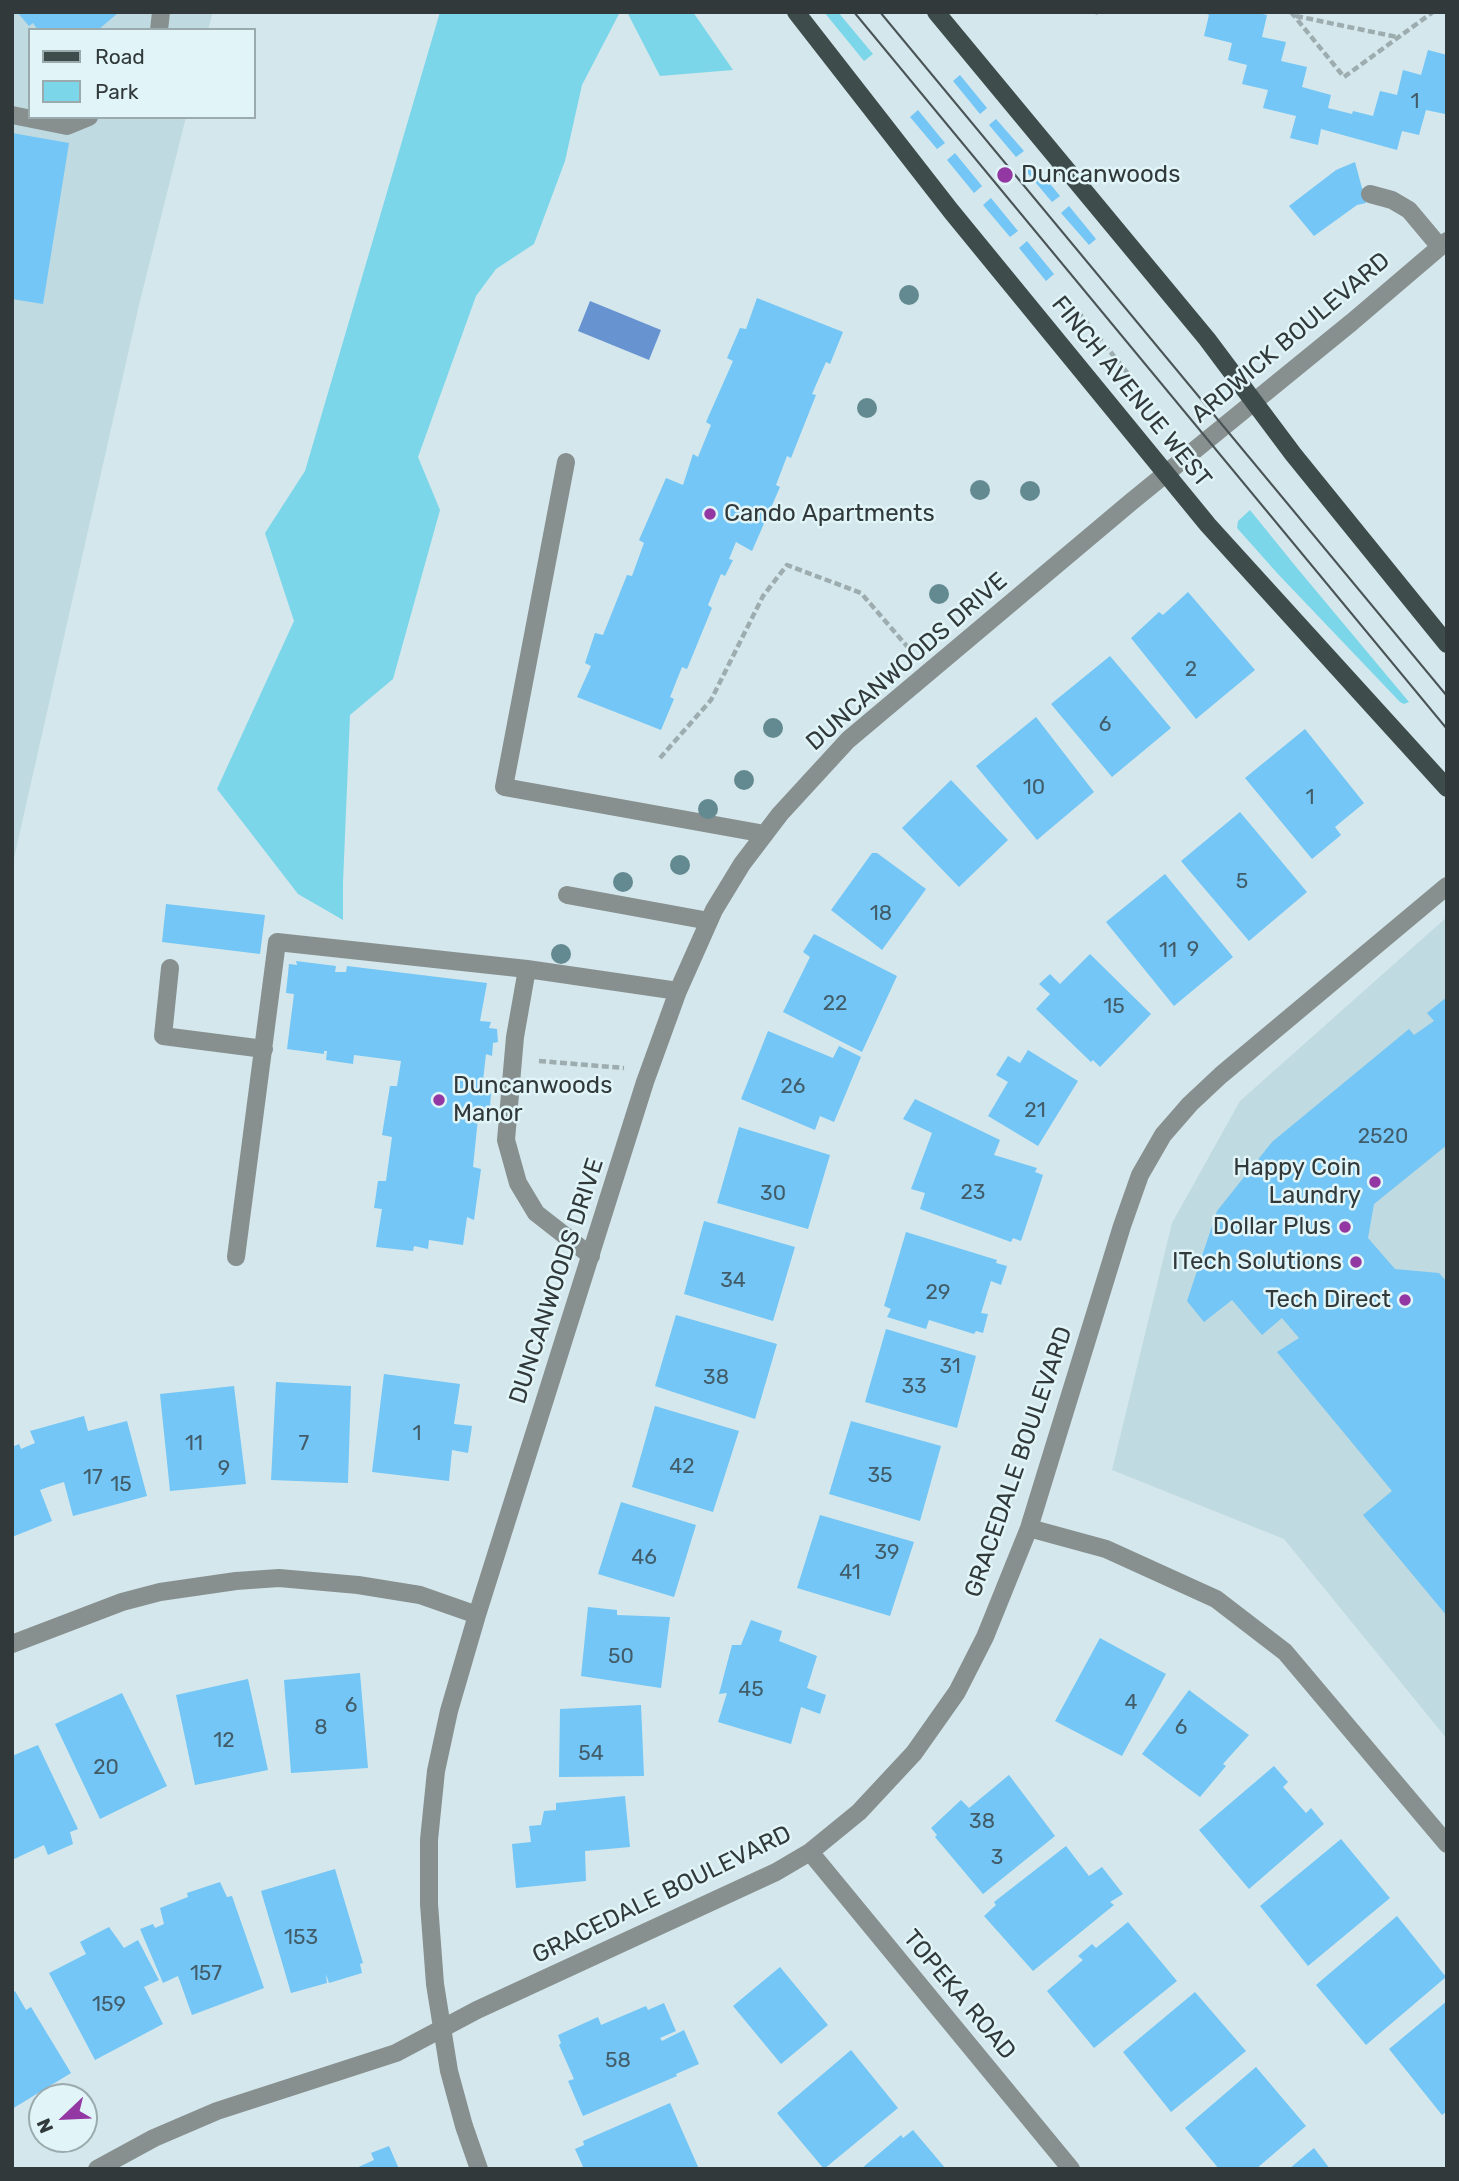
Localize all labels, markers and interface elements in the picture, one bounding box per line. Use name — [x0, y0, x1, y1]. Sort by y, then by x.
legend — [28, 28, 256, 119]
text: Road — [95, 44, 145, 69]
text: Park — [95, 79, 139, 104]
house number: 1 — [1411, 89, 1419, 115]
place label: Duncanwoods — [1021, 161, 1180, 189]
marker: Duncanwoods — [995, 165, 1015, 185]
street label: ARDWICK BOULEVARD — [1186, 247, 1396, 429]
street label: FINCH AVENUE WEST — [1045, 291, 1217, 493]
place label: Cando Apartments — [724, 500, 935, 528]
marker: Cando Apartments — [702, 506, 718, 522]
street label: DUNCANWOODS DRIVE — [801, 567, 1013, 757]
house number: 2 — [1185, 657, 1197, 683]
house number: 6 — [1099, 712, 1111, 738]
house number: 10 — [1023, 775, 1045, 801]
house number: 1 — [1306, 785, 1314, 811]
house number: 5 — [1236, 869, 1248, 895]
house number: 18 — [870, 901, 892, 927]
house number: 9 — [1187, 937, 1199, 963]
house number: 11 — [1159, 938, 1177, 964]
house number: 22 — [823, 991, 847, 1017]
house number: 15 — [1103, 994, 1125, 1020]
place label: Duncanwoods Manor — [453, 1072, 612, 1128]
house number: 26 — [781, 1074, 805, 1100]
marker: Duncanwoods Manor — [431, 1092, 447, 1108]
house number: 21 — [1024, 1098, 1046, 1124]
house number: 2520 — [1358, 1124, 1408, 1150]
place label: Happy Coin Laundry — [1233, 1154, 1361, 1210]
street label: DUNCANWOODS DRIVE — [504, 1155, 610, 1407]
marker: Happy Coin Laundry — [1367, 1174, 1383, 1190]
house number: 23 — [961, 1180, 985, 1206]
house number: 30 — [760, 1181, 786, 1207]
place label: Dollar Plus — [1213, 1213, 1331, 1241]
marker: Dollar Plus — [1337, 1219, 1353, 1235]
place label: ITech Solutions — [1172, 1248, 1342, 1276]
marker: ITech Solutions — [1348, 1254, 1364, 1270]
house number: 34 — [720, 1268, 746, 1294]
house number: 29 — [926, 1280, 950, 1306]
place label: Tech Direct — [1265, 1286, 1391, 1314]
marker: Tech Direct — [1397, 1292, 1413, 1308]
street label: GRACEDALE BOULEVARD — [959, 1323, 1079, 1601]
house number: 31 — [939, 1354, 961, 1380]
house number: 38 — [703, 1365, 729, 1391]
house number: 33 — [901, 1374, 927, 1400]
house number: 1 — [413, 1421, 421, 1447]
house number: 11 — [185, 1431, 203, 1457]
house number: 7 — [299, 1431, 309, 1457]
house number: 42 — [669, 1454, 695, 1480]
house number: 9 — [218, 1456, 230, 1482]
house number: 35 — [867, 1463, 893, 1489]
house number: 17 — [83, 1465, 103, 1491]
house number: 15 — [110, 1472, 132, 1498]
house number: 39 — [874, 1540, 900, 1566]
house number: 46 — [631, 1545, 657, 1571]
house number: 41 — [839, 1560, 861, 1586]
house number: 50 — [608, 1644, 634, 1670]
house number: 45 — [738, 1677, 764, 1703]
house number: 4 — [1124, 1690, 1138, 1716]
house number: 6 — [345, 1693, 357, 1719]
house number: 8 — [314, 1715, 328, 1741]
house number: 6 — [1175, 1715, 1187, 1741]
house number: 12 — [213, 1728, 235, 1754]
house number: 54 — [578, 1741, 604, 1767]
house number: 20 — [93, 1755, 119, 1781]
house number: 38 — [969, 1809, 995, 1835]
street label: GRACEDALE BOULEVARD — [528, 1820, 796, 1970]
house number: 3 — [991, 1845, 1003, 1871]
street label: TOPEKA ROAD — [896, 1924, 1022, 2066]
house number: 153 — [284, 1925, 318, 1951]
house number: 157 — [190, 1961, 222, 1987]
house number: 159 — [92, 1992, 126, 2018]
house number: 58 — [605, 2048, 631, 2074]
north arrow — [28, 2083, 98, 2153]
text: N — [32, 2115, 58, 2136]

